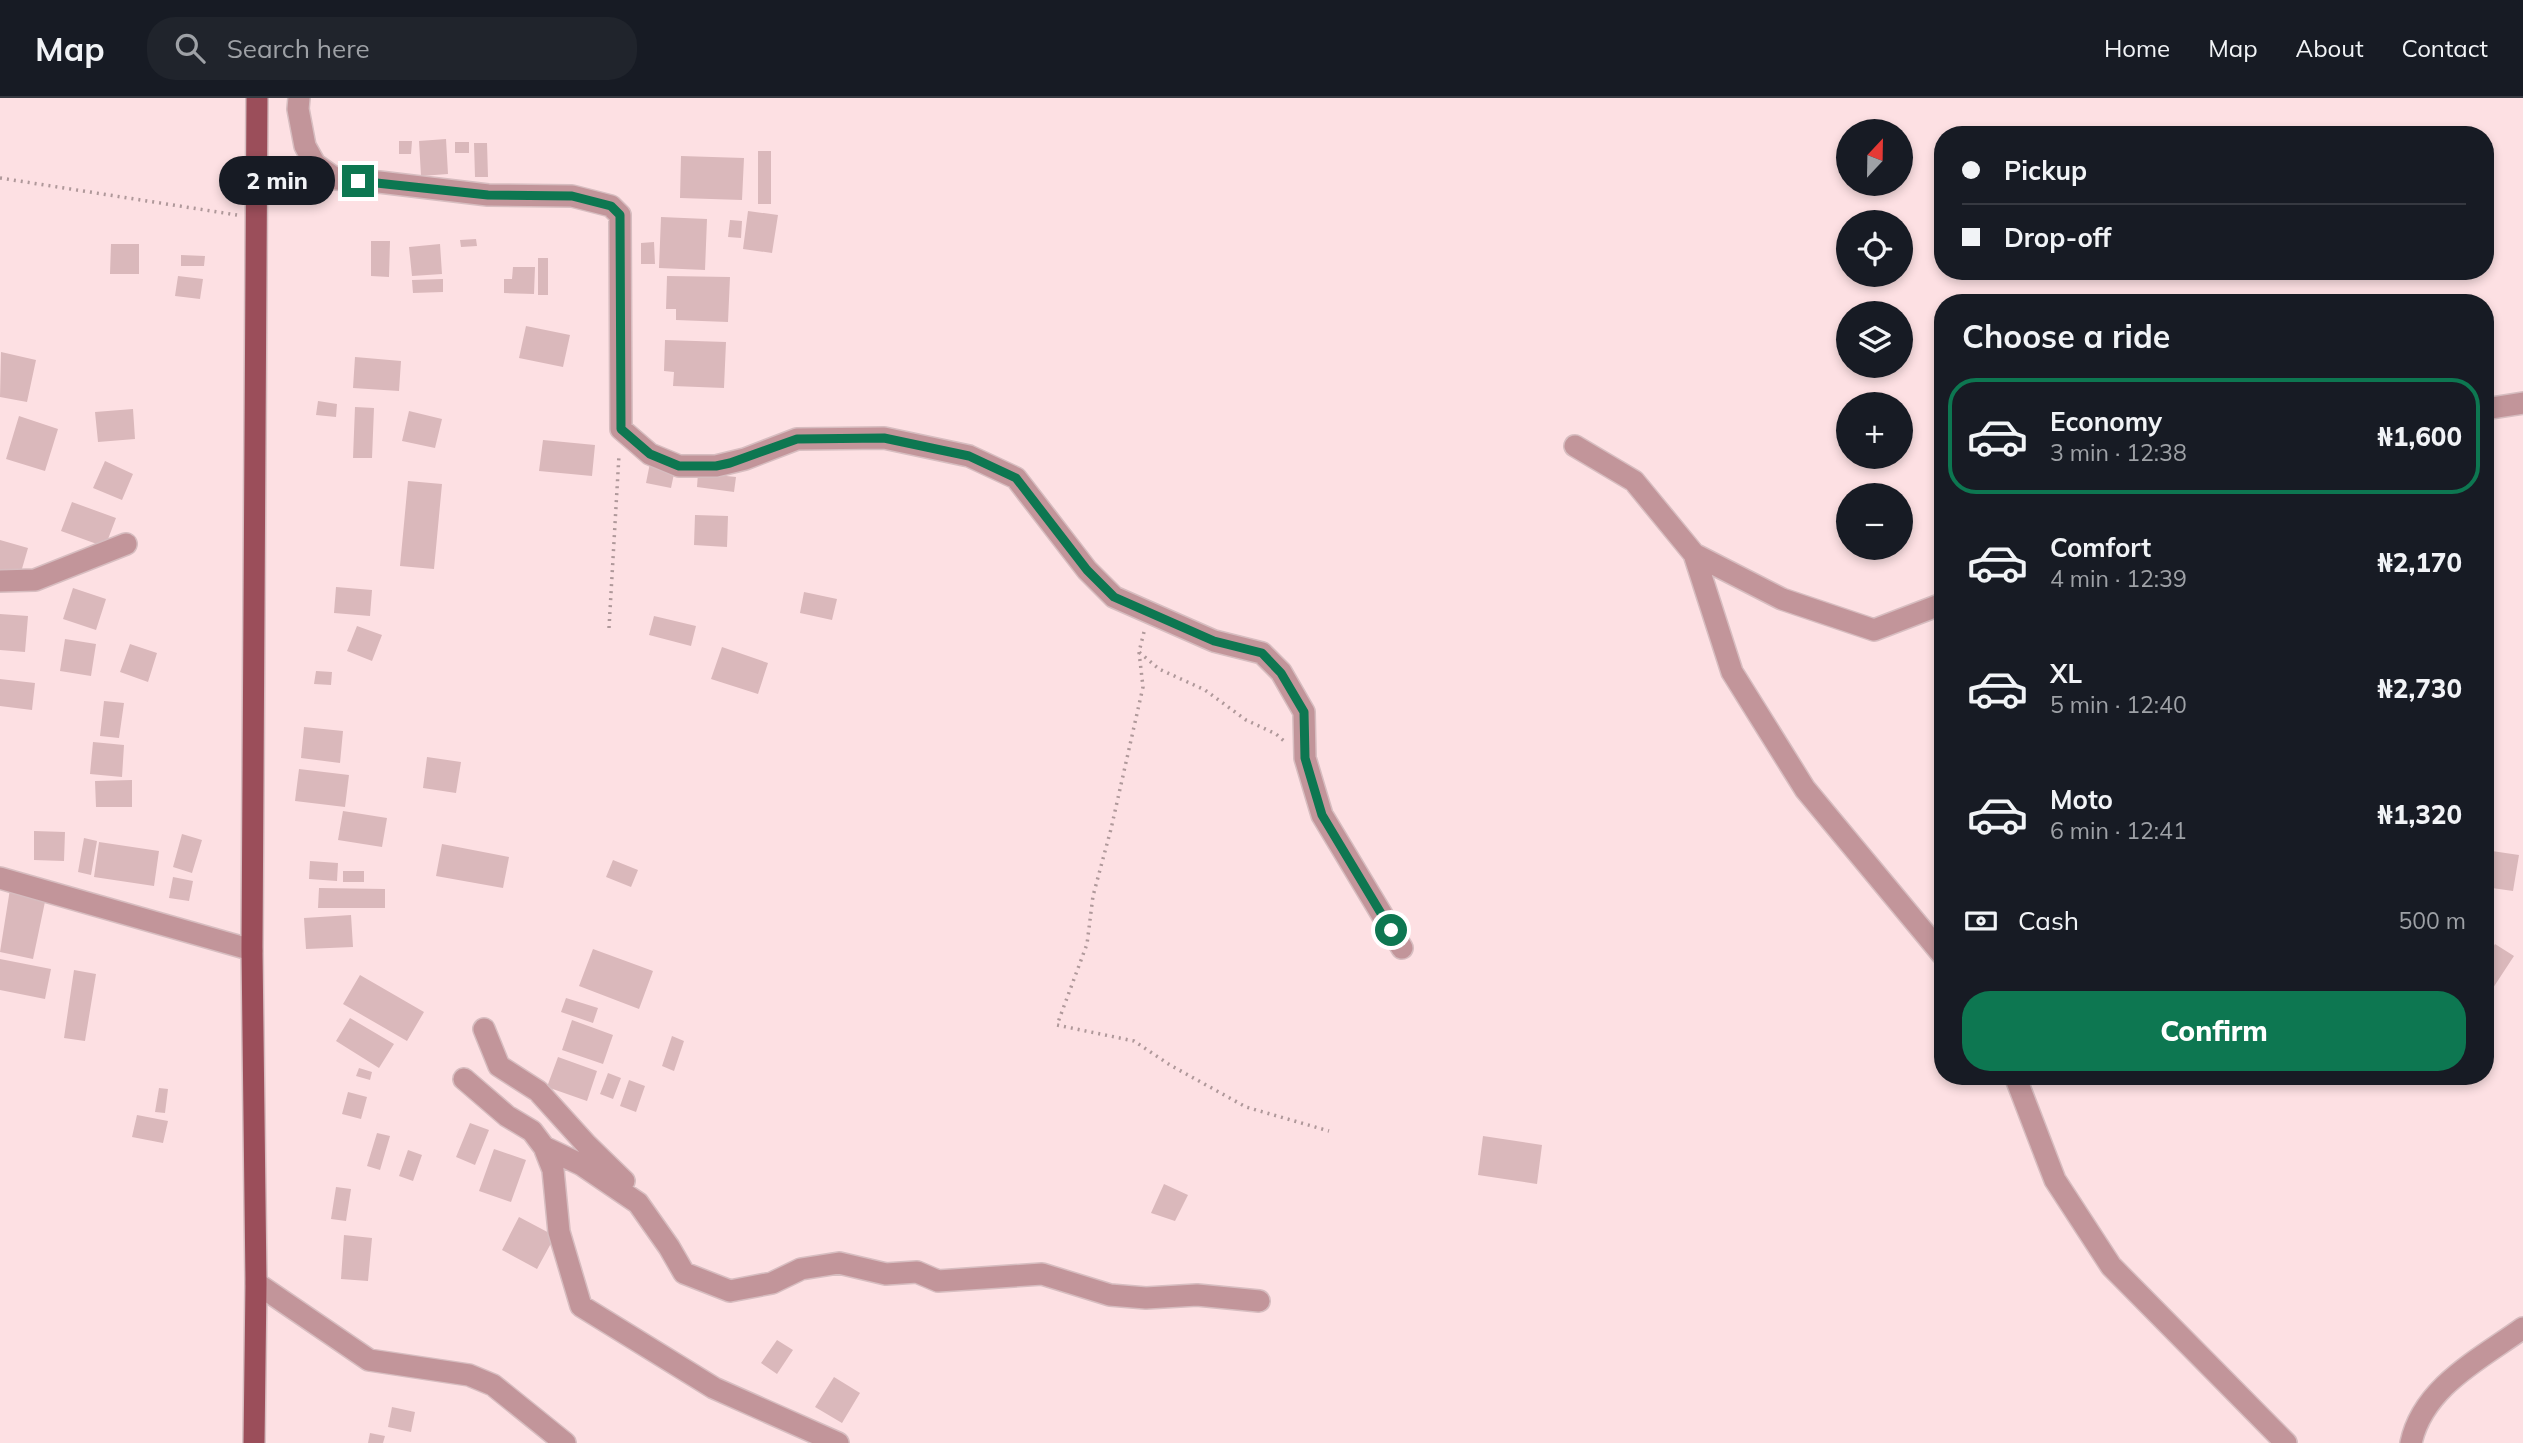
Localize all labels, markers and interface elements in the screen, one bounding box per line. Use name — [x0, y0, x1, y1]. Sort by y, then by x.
search box — [147, 17, 637, 80]
text: Map — [35, 28, 105, 69]
icon: search — [171, 29, 209, 67]
text: Search here — [227, 32, 370, 65]
text: Home — [2104, 33, 2170, 63]
text: Map — [2208, 33, 2258, 63]
text: About — [2296, 33, 2364, 63]
text: Contact — [2402, 33, 2488, 63]
north arrow — [1836, 119, 1913, 196]
map controls — [1836, 119, 1913, 560]
text: Pickup — [2004, 154, 2087, 187]
callout: 2 min — [218, 156, 334, 206]
route end — [342, 165, 374, 197]
text: 2 min — [246, 166, 308, 195]
button: locate — [1836, 210, 1913, 287]
text: Drop-off — [2004, 221, 2111, 254]
button: layers — [1836, 301, 1913, 378]
text: Choose a ride — [1962, 316, 2170, 356]
button: + — [1836, 392, 1913, 469]
icon: car — [1966, 405, 2029, 468]
text: Economy — [2050, 405, 2162, 438]
text: ₦1,600 — [2377, 420, 2462, 453]
text: 3 min · 12:38 — [2050, 438, 2187, 467]
button: − — [1836, 483, 1913, 560]
icon: car — [1966, 531, 2029, 594]
text: Comfort — [2050, 531, 2151, 564]
text: ₦2,170 — [2377, 546, 2462, 579]
text: 4 min · 12:39 — [2050, 564, 2187, 593]
icon: car — [1966, 657, 2029, 720]
text: XL — [2050, 657, 2082, 690]
text: ₦2,730 — [2377, 672, 2462, 705]
text: 5 min · 12:40 — [2050, 690, 2187, 719]
icon: car — [1966, 783, 2029, 846]
text: Moto — [2050, 783, 2113, 816]
text: ₦1,320 — [2377, 798, 2462, 831]
text: 6 min · 12:41 — [2050, 816, 2187, 845]
icon: cash — [1962, 902, 2000, 940]
text: Cash — [2018, 904, 2079, 937]
text: 500 m — [2398, 906, 2466, 935]
route start — [1375, 914, 1407, 946]
button: Confirm — [1962, 991, 2466, 1071]

